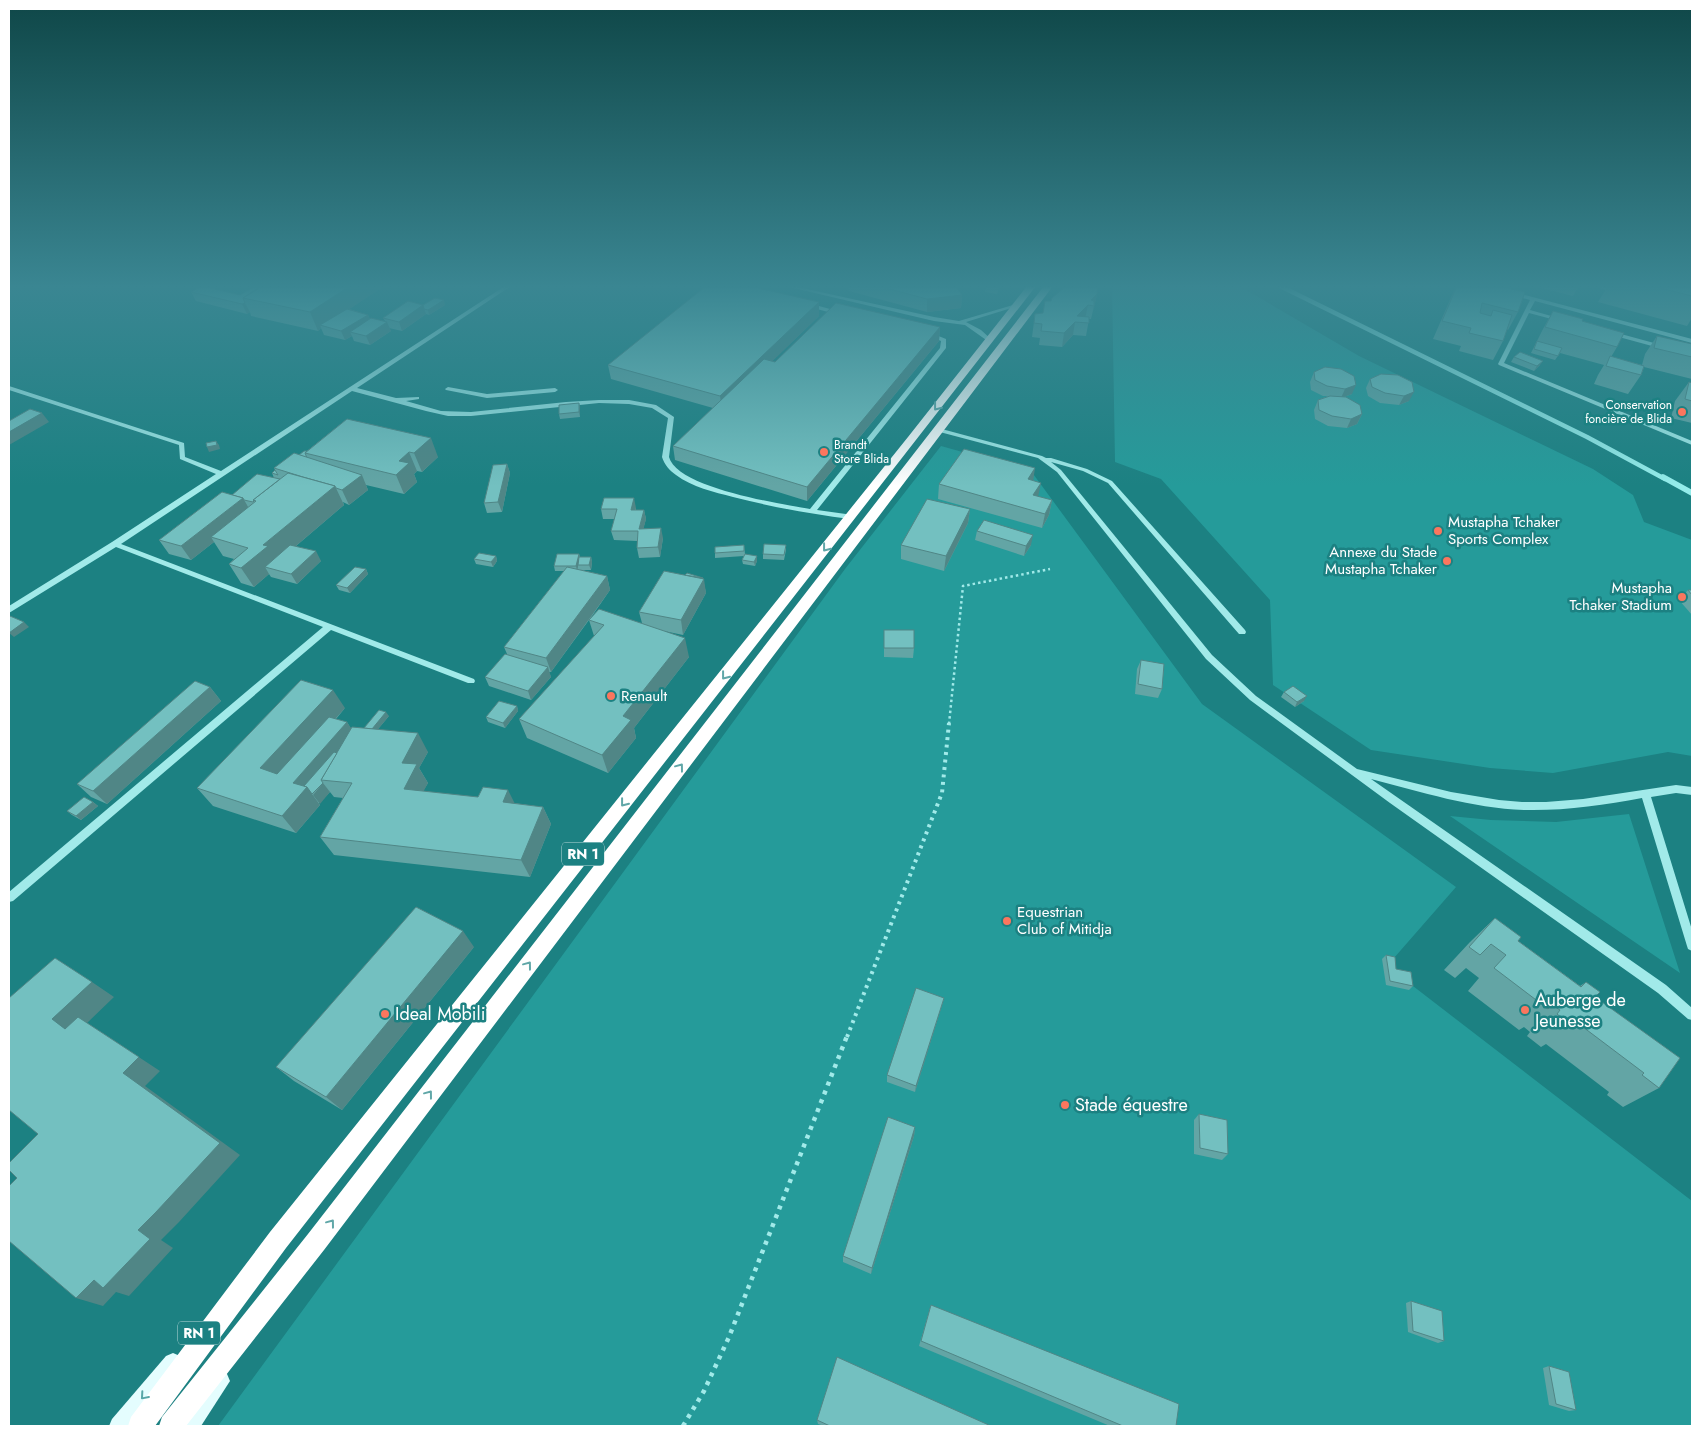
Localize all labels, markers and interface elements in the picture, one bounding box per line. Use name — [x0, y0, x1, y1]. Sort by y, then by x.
place label: Conservation foncière de Blida — [1585, 396, 1672, 428]
one-way arrow — [934, 401, 942, 410]
marker: Conservation foncière de Blida — [1676, 406, 1688, 418]
place label: Brandt Store Blida — [834, 436, 889, 468]
marker: Brandt Store Blida — [818, 446, 830, 458]
place label: Mustapha Tchaker Sports Complex — [1448, 511, 1561, 550]
marker: Mustapha Tchaker Sports Complex — [1432, 525, 1444, 537]
place label: Annexe du Stade Mustapha Tchaker — [1325, 541, 1438, 580]
one-way arrow — [822, 543, 831, 552]
marker: Annexe du Stade Mustapha Tchaker — [1441, 555, 1453, 567]
place label: Mustapha Tchaker Stadium — [1569, 577, 1672, 616]
marker: Mustapha Tchaker Stadium — [1676, 591, 1688, 603]
one-way arrow — [722, 670, 730, 679]
place label: Renault — [621, 685, 668, 707]
marker: Renault — [605, 690, 617, 702]
one-way arrow — [675, 764, 683, 773]
one-way arrow — [621, 797, 629, 806]
road number: RN 1 — [562, 842, 604, 866]
place label: Equestrian Club of Mitidja — [1017, 901, 1112, 940]
marker: Equestrian Club of Mitidja — [1001, 915, 1013, 927]
one-way arrow — [523, 962, 531, 971]
place label: Auberge de Jeunesse — [1533, 987, 1626, 1034]
place label: Ideal Mobili — [395, 1001, 485, 1027]
marker: Auberge de Jeunesse — [1519, 1004, 1531, 1016]
marker: Ideal Mobili — [379, 1008, 391, 1020]
one-way arrow — [424, 1091, 432, 1100]
place label: Stade équestre — [1075, 1092, 1188, 1118]
marker: Stade équestre — [1059, 1099, 1071, 1111]
one-way arrow — [325, 1220, 333, 1229]
road number: RN 1 — [178, 1322, 220, 1345]
one-way arrow — [141, 1391, 150, 1400]

